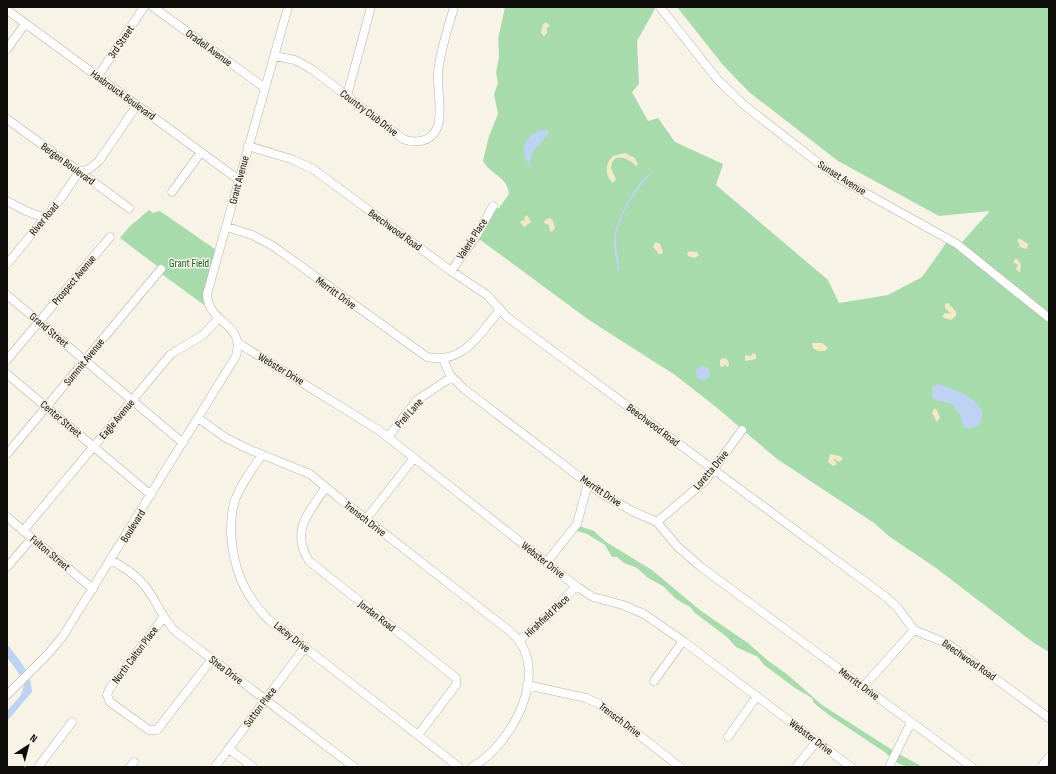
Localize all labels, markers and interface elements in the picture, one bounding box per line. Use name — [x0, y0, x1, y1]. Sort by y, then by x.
street label: 3rd Street — [105, 22, 137, 61]
street label: Oradell Avenue — [183, 27, 235, 69]
street label: Hasbrouck Boulevard — [88, 67, 158, 123]
street label: Country Club Drive — [337, 87, 401, 139]
street label: Bergen Boulevard — [38, 140, 98, 188]
street label: Grant Avenue — [226, 154, 252, 206]
street label: Sunset Avenue — [816, 158, 868, 198]
street label: River Road — [27, 200, 62, 238]
street label: Beechwood Road — [366, 206, 425, 254]
street label: Valerie Place — [454, 216, 490, 262]
street label: Prospect Avenue — [49, 252, 99, 308]
park label: Grant Field — [169, 257, 209, 270]
street label: Merritt Drive — [313, 274, 359, 312]
street label: Grand Street — [27, 310, 72, 350]
street label: Summit Avenue — [61, 336, 107, 388]
street label: Webster Drive — [255, 350, 307, 388]
street label: Eagle Avenue — [97, 396, 137, 442]
street label: Prell Lane — [392, 396, 426, 430]
street label: Center Street — [38, 398, 85, 441]
street label: Beechwood Road — [624, 401, 682, 449]
street label: Loretta Drive — [691, 448, 731, 492]
street label: Merritt Drive — [578, 472, 624, 510]
street label: Trensch Drive — [341, 499, 389, 539]
street label: Boulevard — [118, 507, 148, 545]
street label: Fulton Street — [27, 532, 73, 574]
street label: Webster Drive — [519, 539, 567, 581]
street label: Hirshfield Place — [522, 592, 572, 640]
street label: Jordan Road — [355, 597, 398, 635]
street label: Lacey Drive — [271, 619, 313, 655]
street label: North Calton Place — [109, 624, 161, 686]
street label: Beechwood Road — [940, 637, 999, 684]
street label: Shea Drive — [207, 653, 245, 687]
street label: Merritt Drive — [836, 665, 882, 703]
street label: Sutton Place — [241, 684, 279, 730]
street label: Trensch Drive — [596, 700, 644, 740]
street label: Webster Drive — [786, 716, 836, 758]
north arrow — [8, 726, 48, 766]
text: N — [27, 731, 40, 745]

